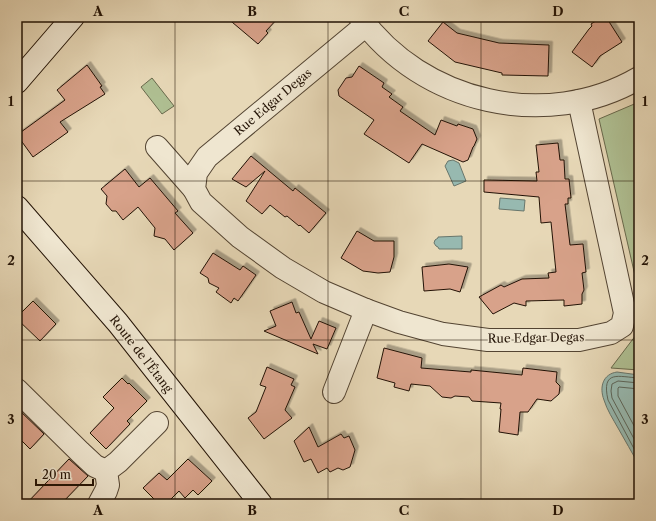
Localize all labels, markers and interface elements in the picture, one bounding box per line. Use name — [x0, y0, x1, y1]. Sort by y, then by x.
text: A — [92, 3, 104, 19]
text: B — [247, 3, 257, 19]
text: C — [399, 3, 409, 19]
text: D — [552, 3, 564, 19]
street label: Rue Edgar Degas — [231, 65, 314, 138]
text: 1 — [8, 93, 14, 109]
text: 1 — [642, 93, 648, 109]
text: 2 — [7, 252, 15, 268]
text: 2 — [641, 252, 649, 268]
street label: Route de l'Étang — [107, 312, 177, 396]
street label: Rue Edgar Degas — [488, 329, 584, 346]
text: 3 — [7, 411, 15, 427]
text: 3 — [641, 411, 649, 427]
scale bar — [36, 461, 93, 487]
text: 20 m — [42, 467, 71, 482]
text: A — [92, 502, 104, 518]
text: B — [247, 502, 257, 518]
text: C — [399, 502, 409, 518]
text: D — [552, 502, 564, 518]

